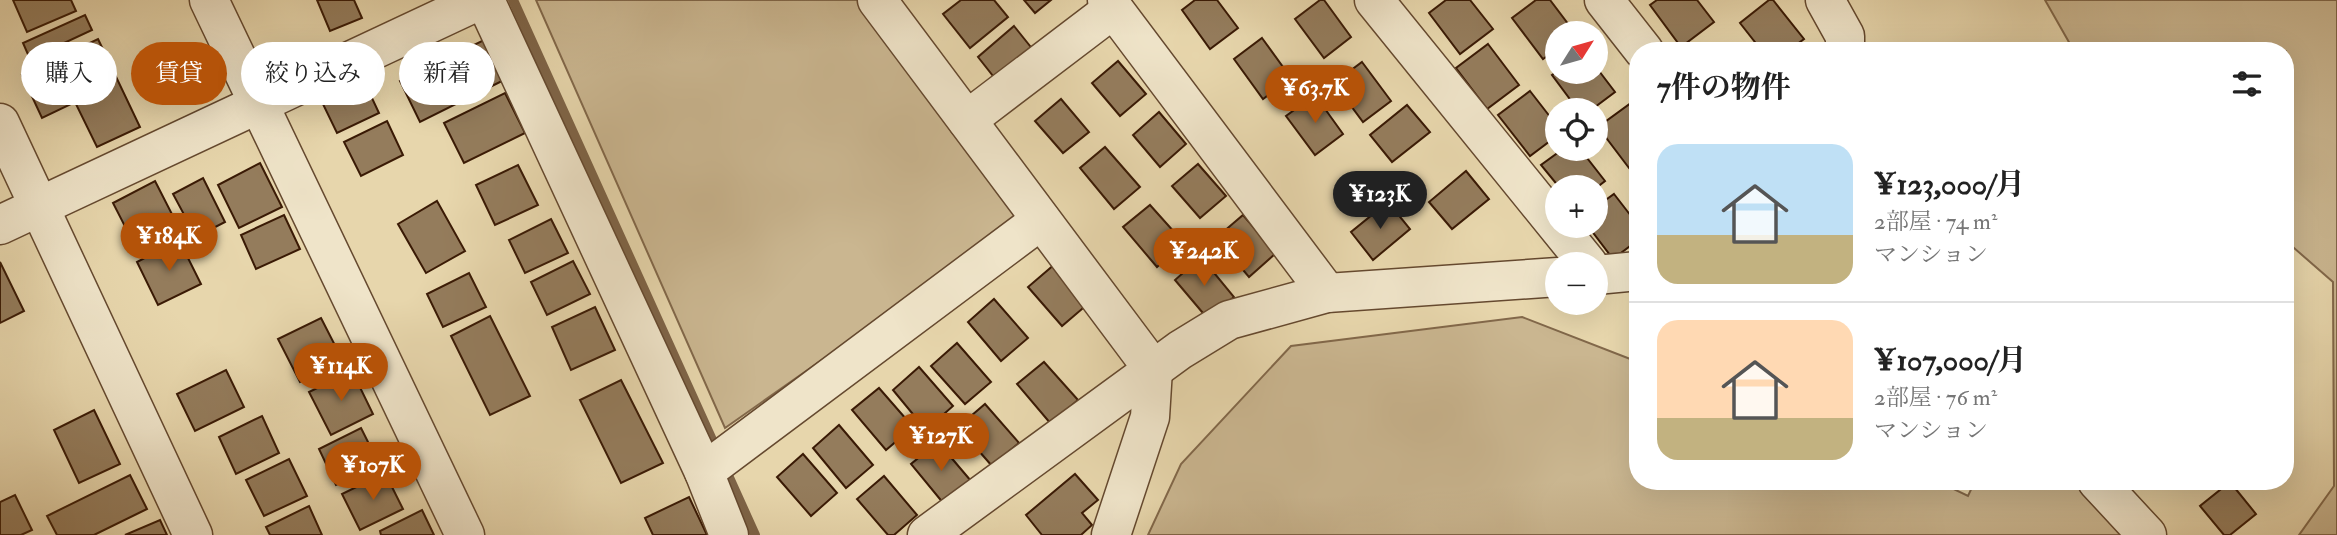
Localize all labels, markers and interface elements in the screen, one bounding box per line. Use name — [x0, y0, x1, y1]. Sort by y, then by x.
north arrow — [1545, 21, 1608, 84]
map controls — [1545, 21, 1608, 315]
chip: 購入 — [21, 42, 117, 105]
chip: 賃貸 — [131, 42, 227, 105]
chip: 絞り込み — [241, 42, 385, 105]
chip: 新着 — [399, 42, 495, 105]
icon: filters — [2228, 65, 2266, 103]
pin: ¥63.7K — [1258, 66, 1372, 125]
text: 7件の物件 — [1657, 69, 1791, 106]
text: ¥63.7K — [1281, 73, 1349, 102]
button: locate — [1545, 98, 1608, 161]
text: ¥123,000/月 — [1874, 166, 2025, 203]
pin: ¥123K — [1331, 172, 1429, 231]
icon: home — [1713, 172, 1797, 256]
button: + — [1545, 175, 1608, 238]
text: ¥123K — [1349, 179, 1411, 208]
text: 2部屋 · 74 m² — [1874, 207, 1997, 236]
pin: ¥184K — [120, 214, 218, 273]
text: ¥184K — [137, 221, 201, 250]
pin: ¥242K — [1155, 229, 1253, 288]
text: ¥242K — [1169, 236, 1239, 265]
text: マンション — [1874, 240, 1988, 269]
button: − — [1545, 252, 1608, 315]
text: ¥107,000/月 — [1874, 342, 2027, 379]
pin: ¥114K — [292, 344, 390, 403]
icon: home — [1713, 348, 1797, 432]
text: ¥114K — [310, 351, 372, 380]
text: 2部屋 · 76 m² — [1874, 383, 1997, 412]
pin: ¥127K — [892, 414, 990, 473]
text: マンション — [1874, 416, 1988, 445]
text: ¥127K — [909, 421, 973, 450]
pin: ¥107K — [324, 442, 422, 502]
text: ¥107K — [341, 450, 405, 479]

